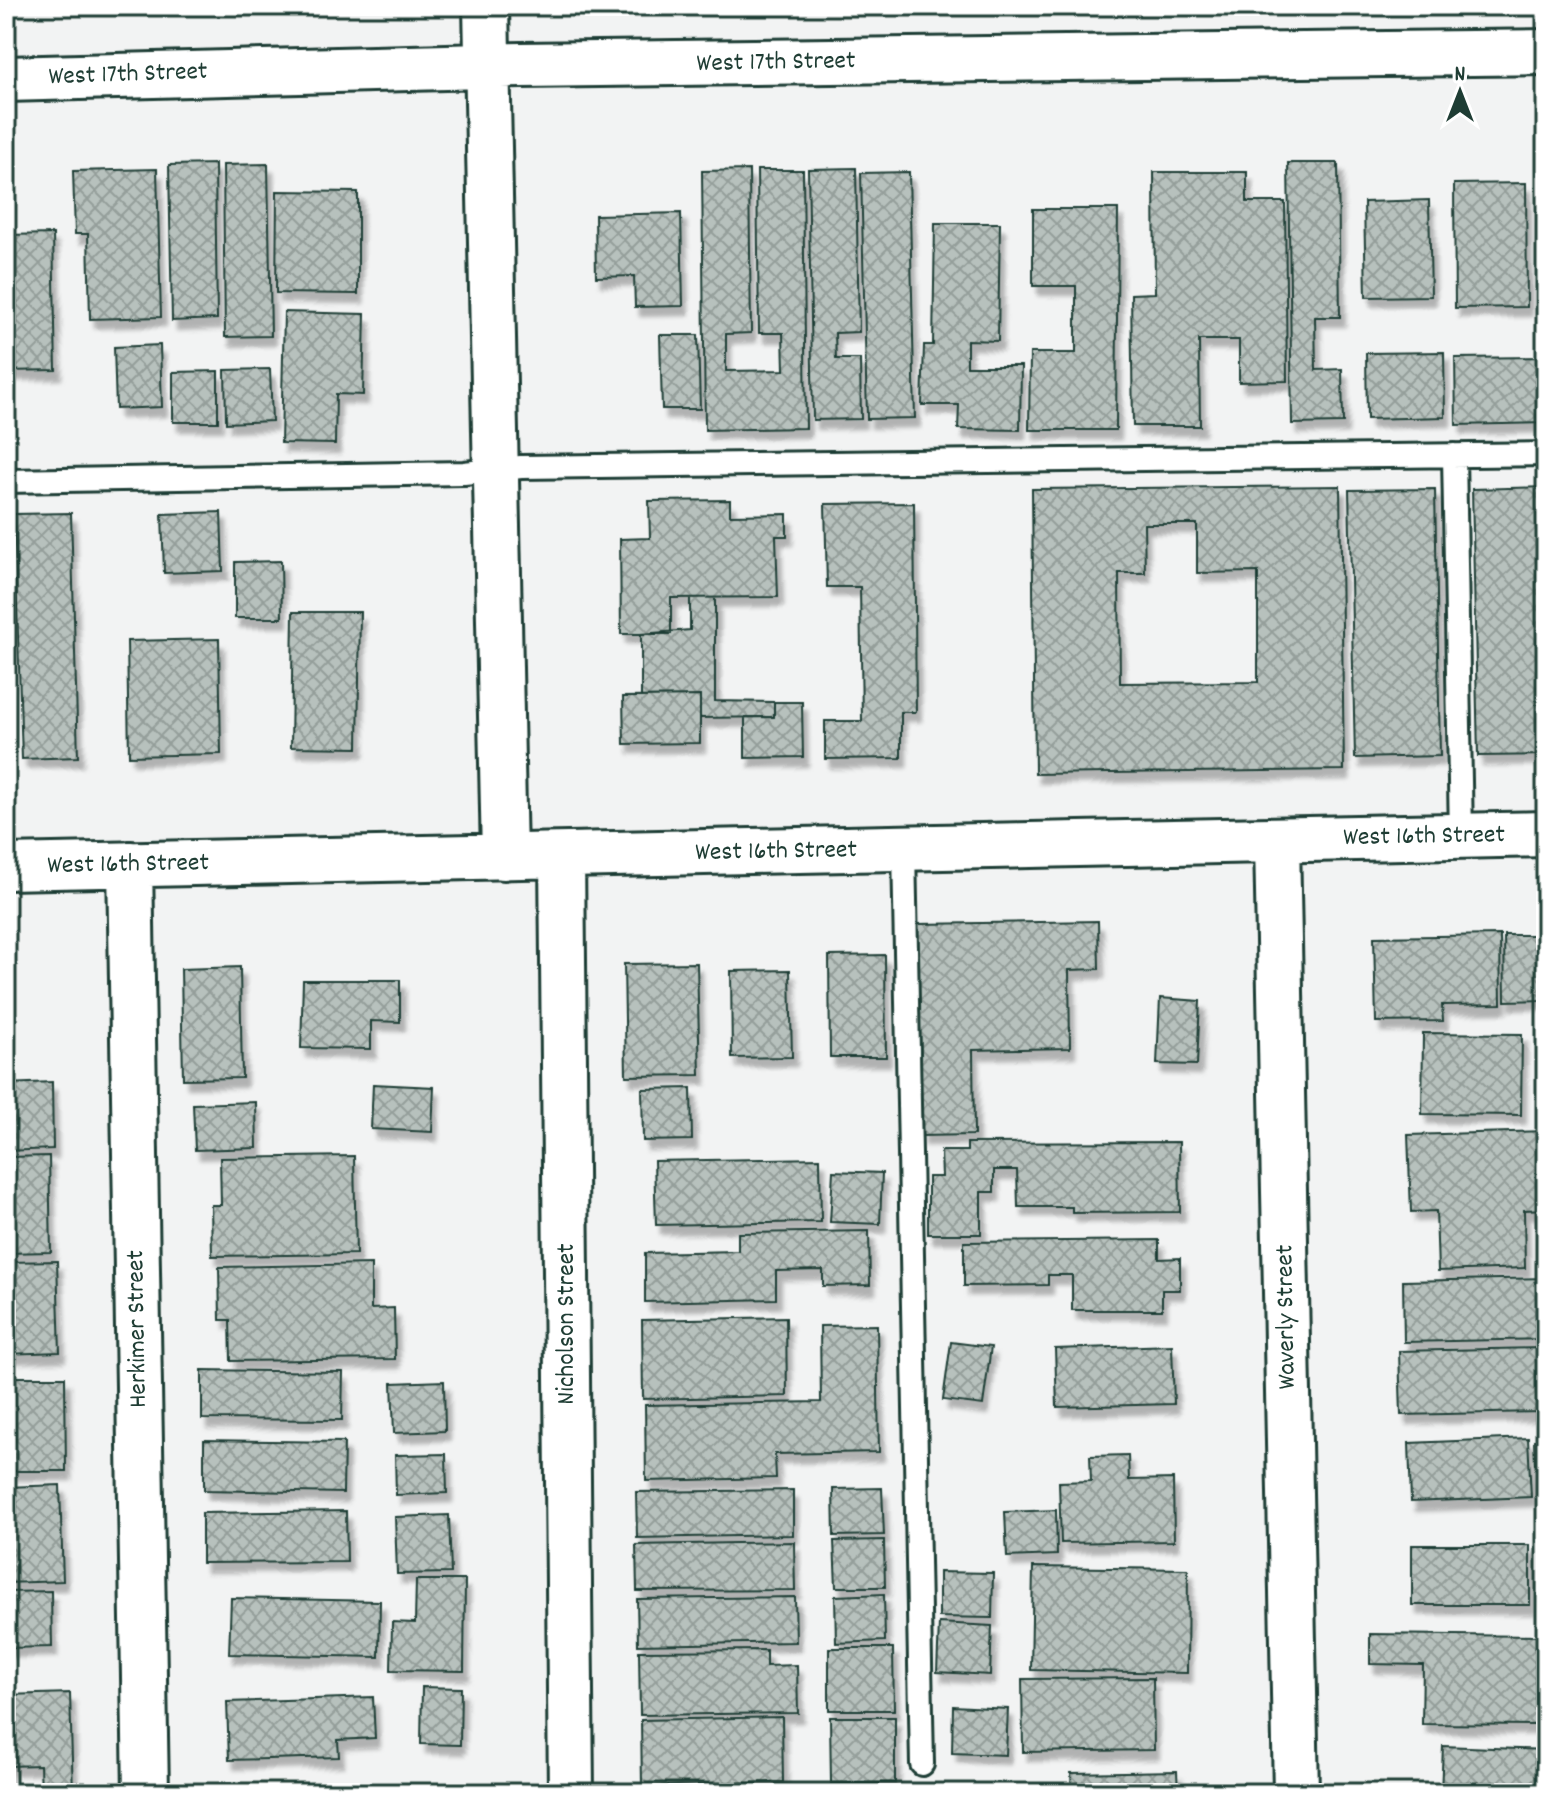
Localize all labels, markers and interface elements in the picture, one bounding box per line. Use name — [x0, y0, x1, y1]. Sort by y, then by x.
street label: West 17th Street — [696, 43, 856, 83]
north arrow — [1420, 52, 1500, 132]
street label: West 17th Street — [48, 54, 209, 96]
text: N — [1455, 60, 1466, 91]
street label: West 16th Street — [1343, 817, 1506, 857]
street label: West 16th Street — [695, 832, 858, 872]
street label: West 16th Street — [47, 845, 210, 885]
street label: Nicholson Street — [549, 1243, 586, 1405]
street label: Waverly Street — [1267, 1244, 1307, 1390]
street label: Herkimer Street — [118, 1249, 158, 1408]

